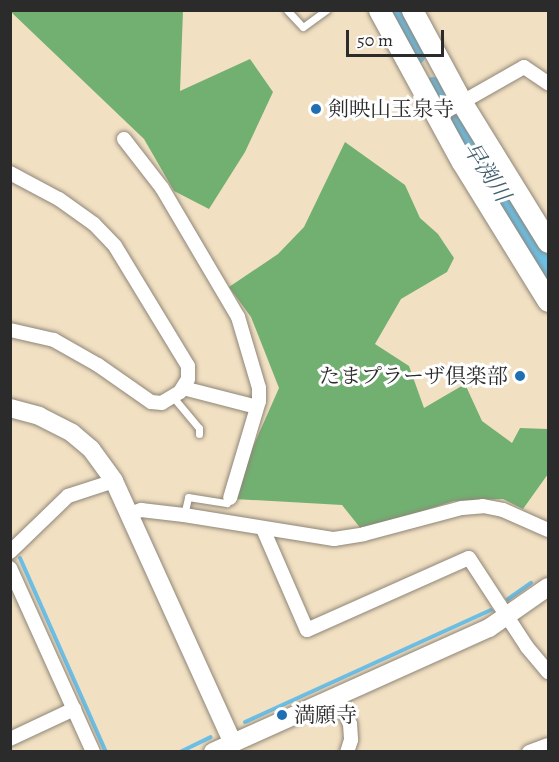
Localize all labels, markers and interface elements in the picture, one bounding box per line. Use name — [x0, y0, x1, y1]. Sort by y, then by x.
scale bar — [349, 18, 446, 56]
text: 50 m — [357, 28, 393, 52]
place label: 剣映山玉泉寺 — [328, 96, 454, 122]
marker: 剣映山玉泉寺 — [309, 102, 323, 116]
water label: 早渕川 — [457, 137, 515, 207]
place label: たまプラーザ倶楽部 — [319, 363, 508, 389]
marker: たまプラーザ倶楽部 — [513, 369, 527, 383]
place label: 満願寺 — [294, 702, 357, 728]
marker: 満願寺 — [275, 708, 289, 722]

